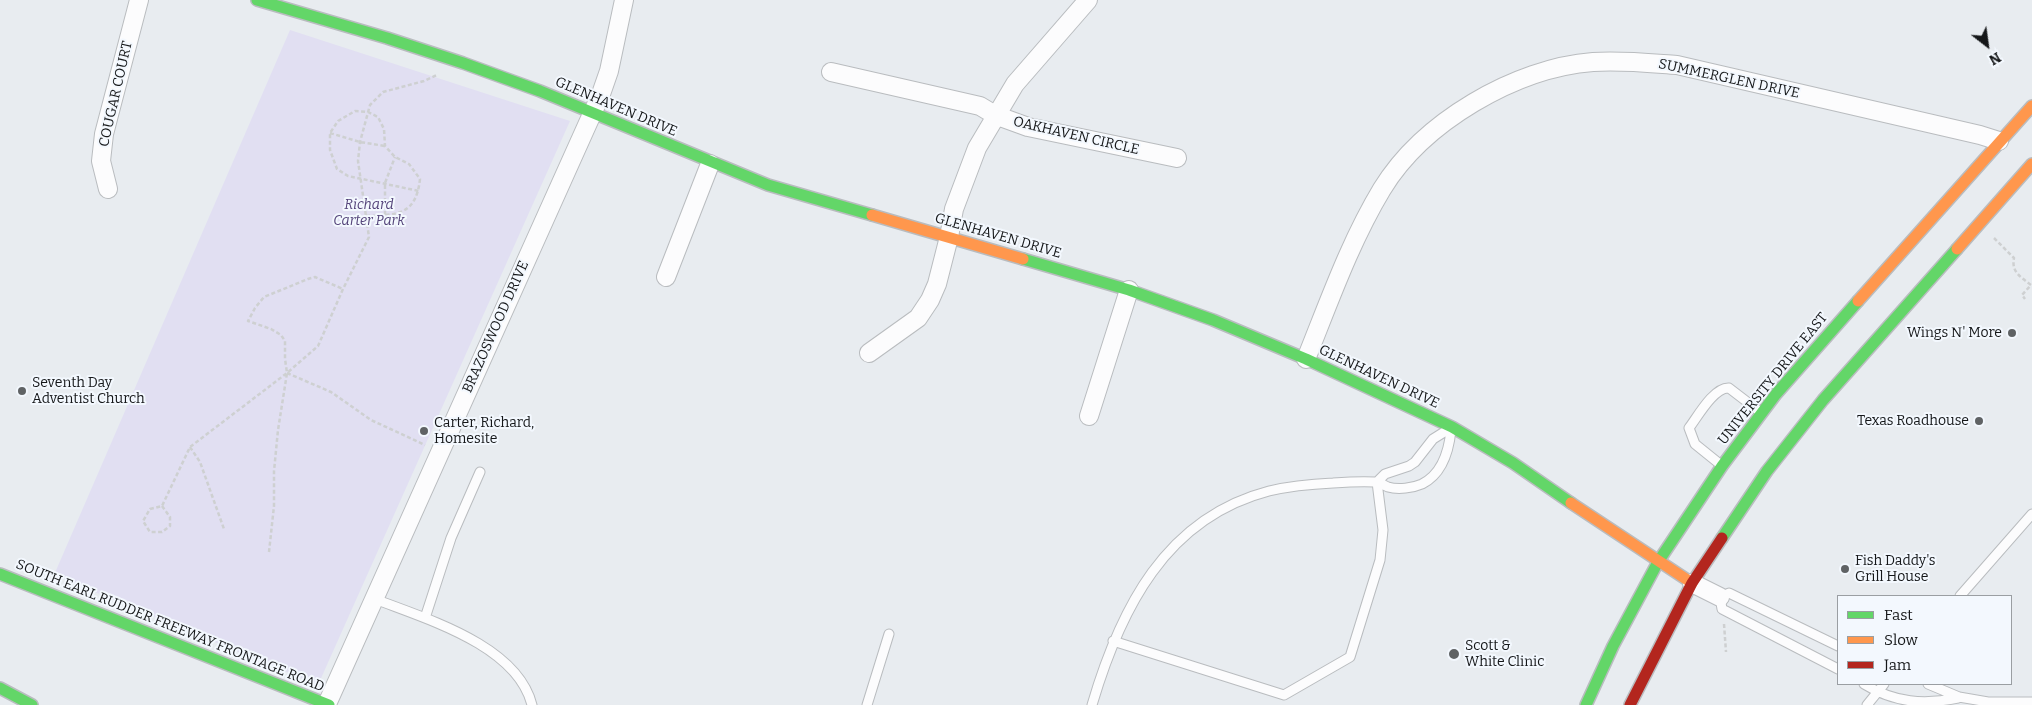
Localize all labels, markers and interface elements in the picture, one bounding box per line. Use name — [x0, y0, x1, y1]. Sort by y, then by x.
north arrow — [1962, 20, 2012, 70]
street label: COUGAR COURT — [96, 40, 136, 148]
text: N — [1986, 48, 2004, 68]
street label: SUMMERGLEN DRIVE — [1657, 56, 1801, 102]
street label: GLENHAVEN DRIVE — [552, 74, 680, 140]
street label: OAKHAVEN CIRCLE — [1011, 113, 1141, 159]
park label: Richard Carter Park — [333, 197, 405, 230]
street label: GLENHAVEN DRIVE — [933, 210, 1063, 262]
street label: BRAZOSWOOD DRIVE — [459, 258, 533, 396]
street label: UNIVERSITY DRIVE EAST — [1715, 310, 1831, 448]
place label: Wings N' More — [1907, 325, 2002, 341]
marker: Wings N' More — [2006, 327, 2018, 339]
street label: GLENHAVEN DRIVE — [1316, 342, 1442, 412]
place label: Seventh Day Adventist Church — [32, 375, 145, 408]
marker: Seventh Day Adventist Church — [16, 385, 28, 397]
place label: Texas Roadhouse — [1857, 413, 1969, 429]
place label: Carter, Richard, Homesite — [434, 415, 534, 448]
marker: Texas Roadhouse — [1973, 415, 1985, 427]
marker: Carter, Richard, Homesite — [418, 425, 430, 437]
place label: Fish Daddy's Grill House — [1855, 553, 1935, 586]
street label: SOUTH EARL RUDDER FREEWAY FRONTAGE ROAD — [13, 556, 327, 696]
marker: Fish Daddy's Grill House — [1839, 563, 1851, 575]
legend — [1837, 595, 2012, 685]
text: Fast — [1884, 606, 1913, 624]
text: Slow — [1884, 631, 1918, 649]
place label: Scott & White Clinic — [1465, 638, 1544, 670]
marker: Scott & White Clinic — [1447, 647, 1461, 661]
text: Jam — [1884, 656, 1911, 674]

